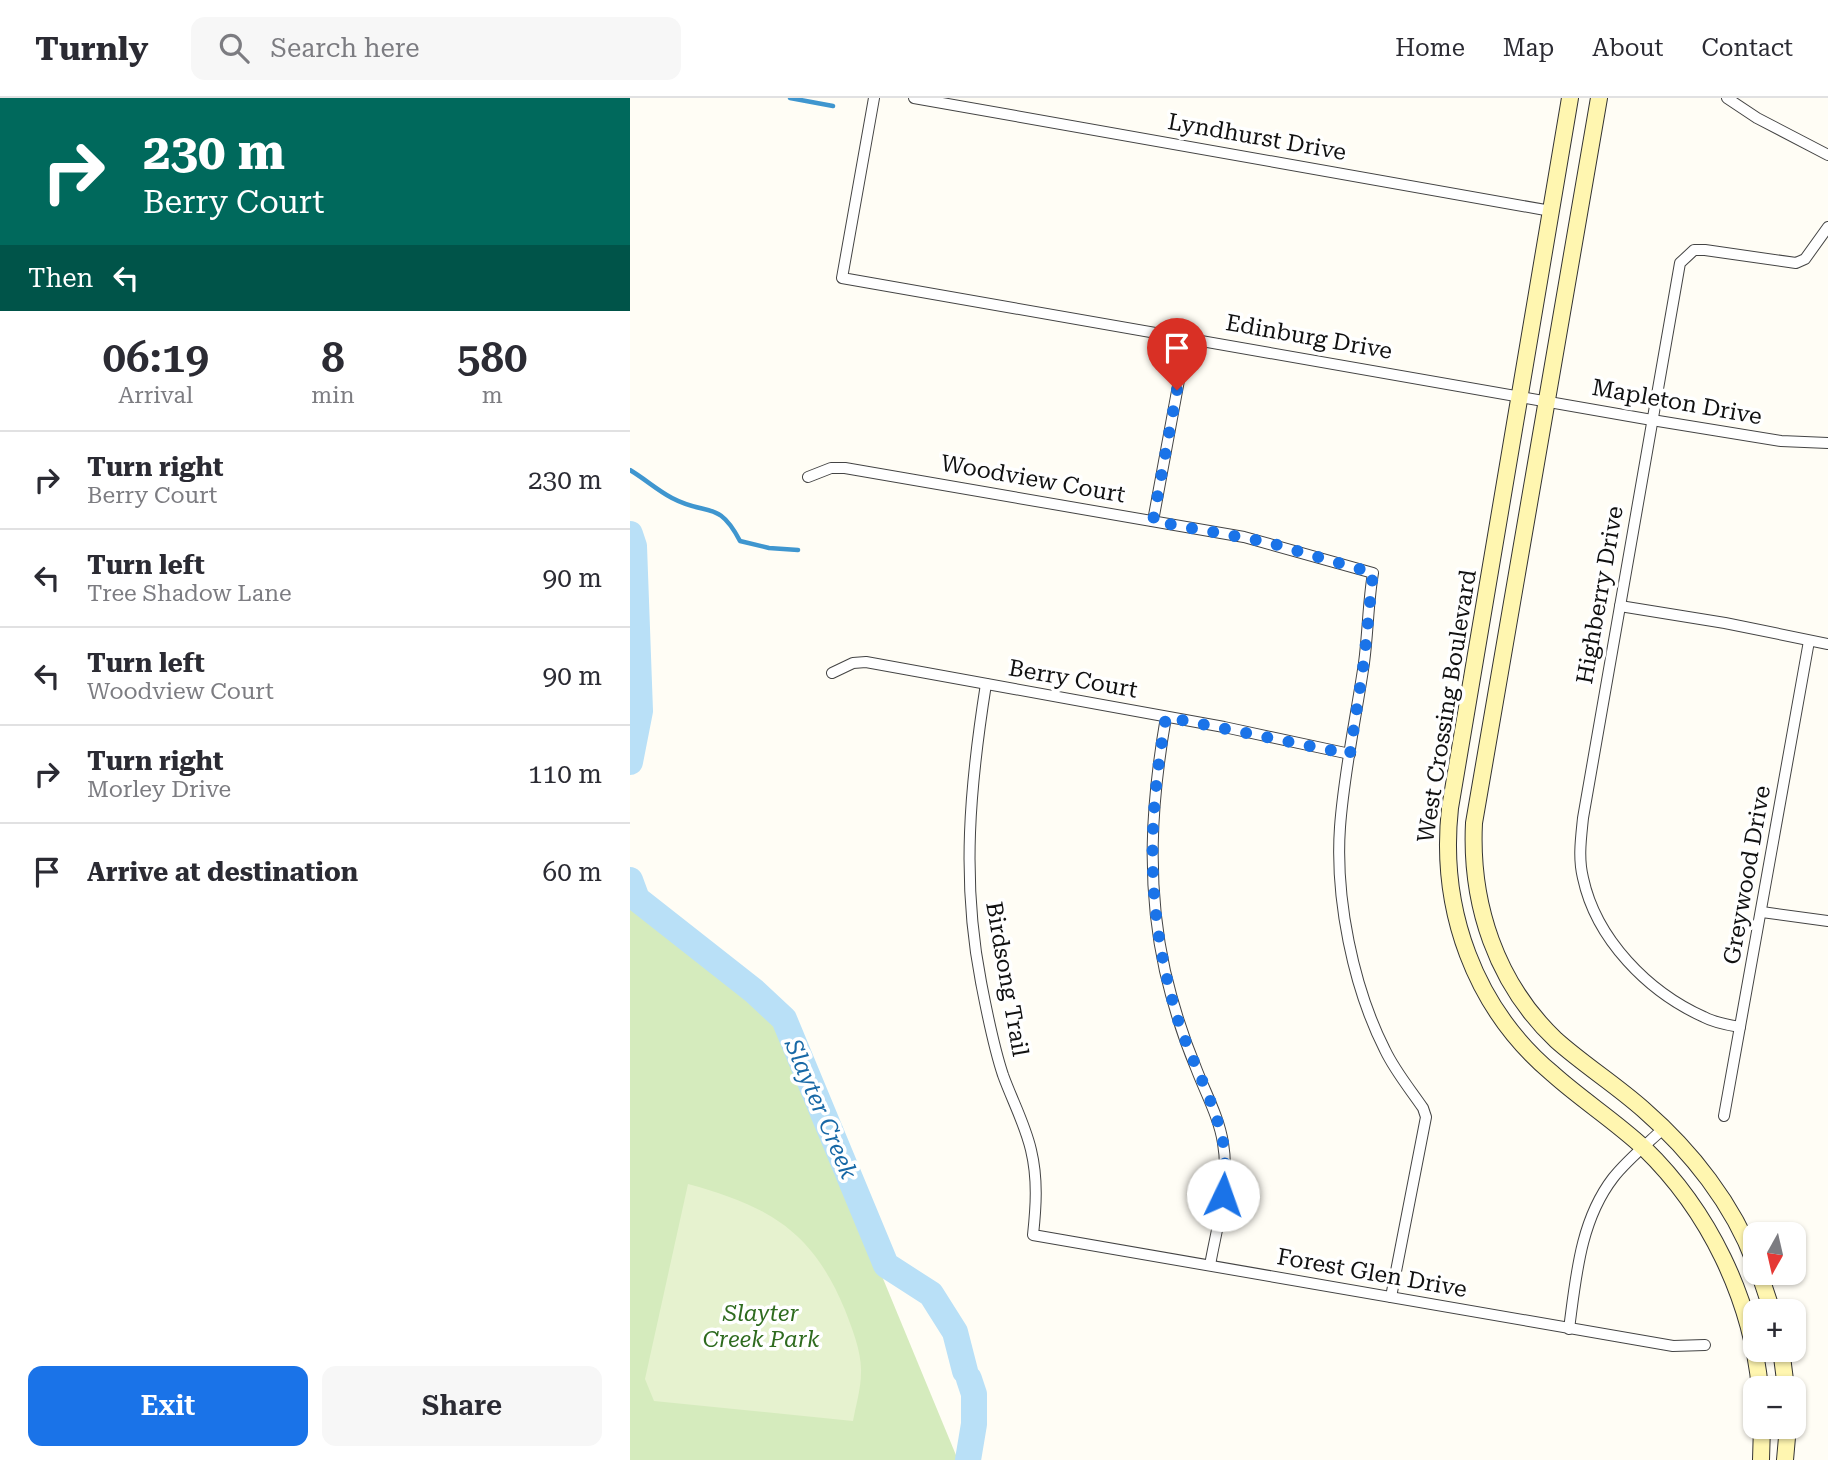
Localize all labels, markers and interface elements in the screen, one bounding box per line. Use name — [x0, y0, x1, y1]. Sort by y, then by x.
search box — [191, 17, 681, 80]
text: Turnly — [35, 29, 149, 68]
icon: search — [215, 29, 253, 67]
text: Search here — [271, 33, 419, 63]
text: Home — [1395, 34, 1465, 62]
text: Map — [1503, 34, 1554, 62]
text: About — [1592, 34, 1663, 62]
text: Contact — [1701, 34, 1793, 62]
street label: Lyndhurst Drive — [1166, 108, 1348, 166]
text: 230 m — [143, 124, 285, 181]
icon: right — [28, 126, 119, 217]
text: Berry Court — [143, 183, 324, 221]
icon: left — [107, 259, 145, 297]
text: Then — [28, 263, 93, 293]
street label: Edinburg Drive — [1224, 309, 1394, 365]
pin — [1147, 318, 1207, 390]
icon: arrive — [1158, 329, 1196, 367]
text: 06:19 — [102, 333, 209, 382]
text: 8 — [321, 333, 345, 382]
text: 580 — [457, 333, 528, 382]
street label: Mapleton Drive — [1590, 374, 1764, 430]
text: Arrival — [118, 382, 193, 409]
text: min — [311, 382, 355, 409]
text: m — [482, 382, 503, 409]
street label: Woodview Court — [939, 449, 1128, 509]
text: Turn right — [87, 452, 223, 482]
icon: right — [28, 461, 66, 499]
text: 230 m — [528, 465, 602, 495]
text: Berry Court — [87, 482, 217, 509]
street label: Highberry Drive — [1571, 504, 1629, 686]
text: Turn left — [87, 550, 205, 580]
icon: left — [28, 559, 66, 597]
text: 90 m — [543, 563, 602, 593]
street label: West Crossing Boulevard — [1412, 567, 1482, 844]
text: Tree Shadow Lane — [87, 580, 292, 607]
text: Turn left — [87, 648, 205, 678]
street label: Berry Court — [1006, 654, 1140, 704]
icon: left — [28, 657, 66, 695]
text: 90 m — [543, 661, 602, 691]
text: Woodview Court — [87, 678, 274, 705]
text: Turn right — [87, 746, 223, 776]
icon: right — [28, 755, 66, 793]
text: 110 m — [528, 759, 602, 789]
text: Morley Drive — [87, 776, 231, 803]
street label: Greywood Drive — [1718, 783, 1776, 967]
icon: arrive — [28, 853, 66, 891]
text: Arrive at destination — [87, 857, 358, 887]
text: 60 m — [543, 857, 602, 887]
street label: Birdsong Trail — [980, 900, 1034, 1058]
water label: Slayter Creek — [779, 1034, 863, 1183]
position arrow — [1186, 1158, 1260, 1232]
north arrow — [1743, 1222, 1806, 1284]
map controls — [1743, 1222, 1806, 1439]
street label: Forest Glen Drive — [1275, 1243, 1469, 1303]
button: + — [1743, 1299, 1806, 1362]
park label: Slayter Creek Park — [703, 1300, 820, 1353]
button: Exit — [28, 1366, 308, 1446]
button: Share — [322, 1366, 602, 1446]
button: − — [1743, 1376, 1806, 1439]

